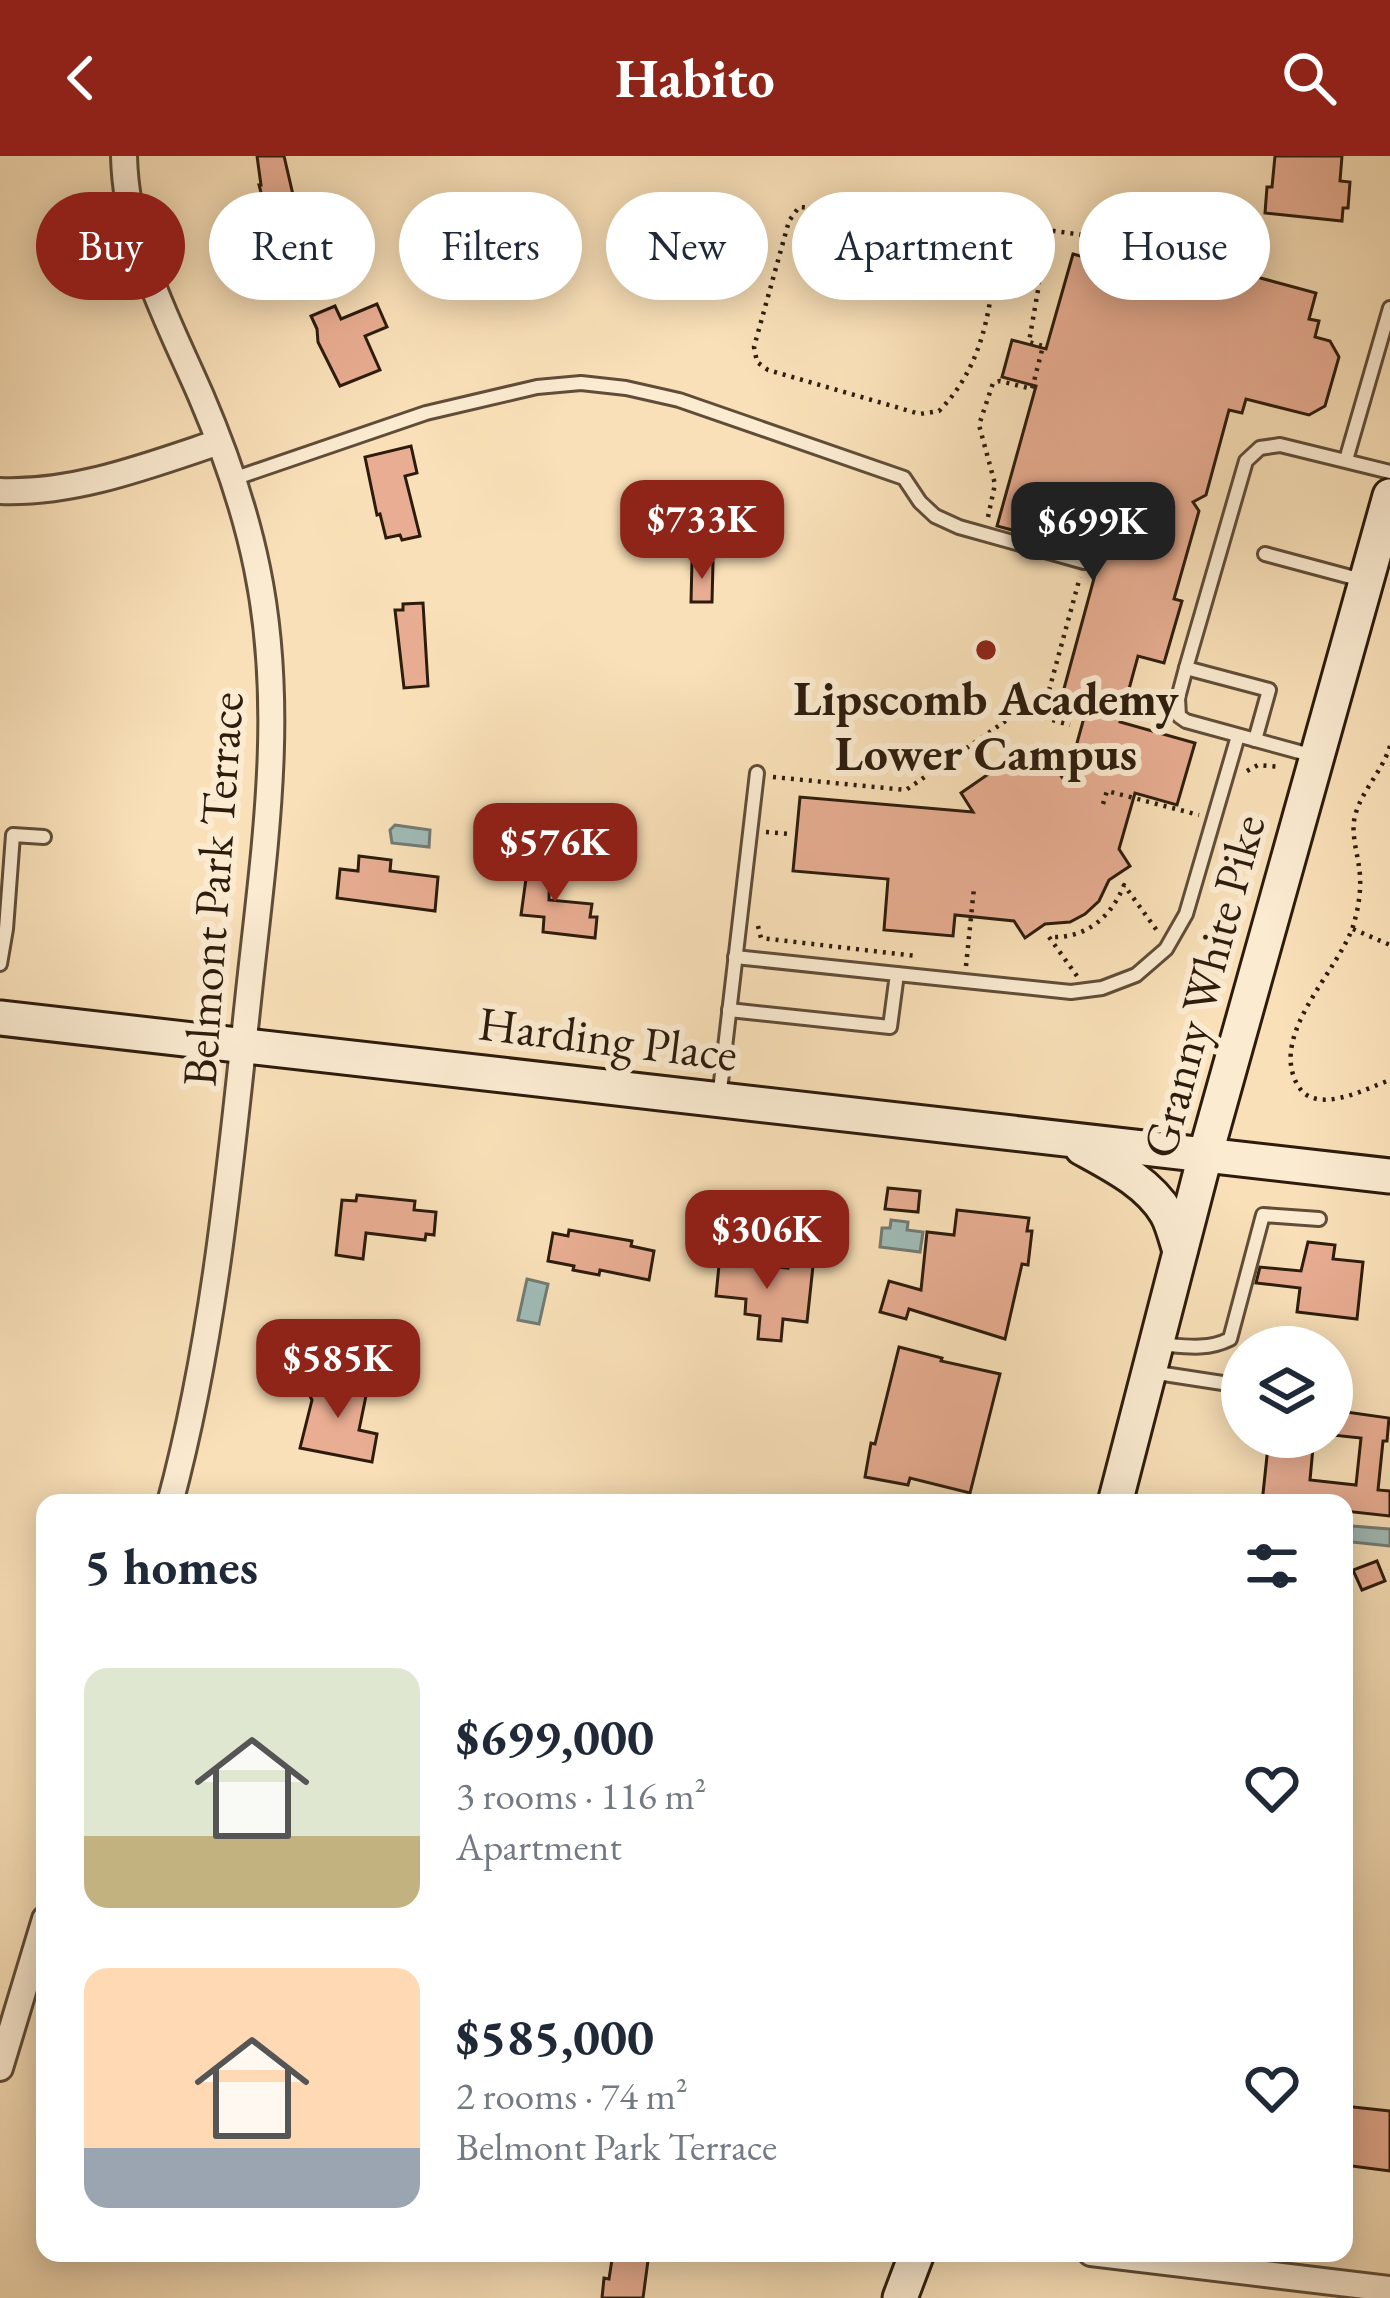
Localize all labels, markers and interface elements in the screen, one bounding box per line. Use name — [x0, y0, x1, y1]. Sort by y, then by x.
text: Habito — [615, 43, 775, 113]
icon: back — [48, 45, 114, 111]
icon: search — [1276, 45, 1342, 111]
chip: Buy — [36, 192, 185, 300]
chip: Rent — [209, 192, 375, 300]
chip: Filters — [399, 192, 582, 300]
chip: New — [606, 192, 768, 300]
chip: Apartment — [792, 192, 1055, 300]
chip: House — [1079, 192, 1270, 300]
pin: $733K — [618, 480, 786, 582]
pin: $699K — [1009, 482, 1177, 584]
text: $733K — [647, 493, 757, 544]
text: $699K — [1038, 495, 1148, 546]
marker: Lipscomb Academy Lower Campus — [973, 637, 999, 663]
place label: Lipscomb Academy Lower Campus — [793, 667, 1180, 784]
street label: Belmont Park Terrace — [167, 690, 257, 1088]
pin: $576K — [471, 803, 639, 905]
street label: Granny White Pike — [1127, 808, 1279, 1164]
text: $576K — [500, 816, 610, 867]
street label: Harding Place — [475, 991, 741, 1085]
pin: $306K — [683, 1190, 851, 1292]
text: $306K — [712, 1203, 822, 1254]
pin: $585K — [254, 1319, 422, 1421]
map controls — [1221, 1326, 1353, 1458]
button: layers — [1221, 1326, 1353, 1458]
text: $585K — [283, 1332, 393, 1383]
text: 5 homes — [84, 1533, 258, 1599]
icon: filters — [1239, 1533, 1305, 1599]
text: $699,000 — [456, 1704, 654, 1770]
icon: home — [180, 1716, 324, 1860]
icon: heart — [1239, 1755, 1305, 1821]
text: 3 rooms · 116 m² — [456, 1770, 707, 1821]
text: Apartment — [456, 1821, 622, 1872]
text: $585,000 — [456, 2004, 654, 2070]
icon: home — [180, 2016, 324, 2160]
icon: heart — [1239, 2055, 1305, 2121]
text: 2 rooms · 74 m² — [456, 2070, 688, 2121]
text: Belmont Park Terrace — [456, 2121, 777, 2172]

